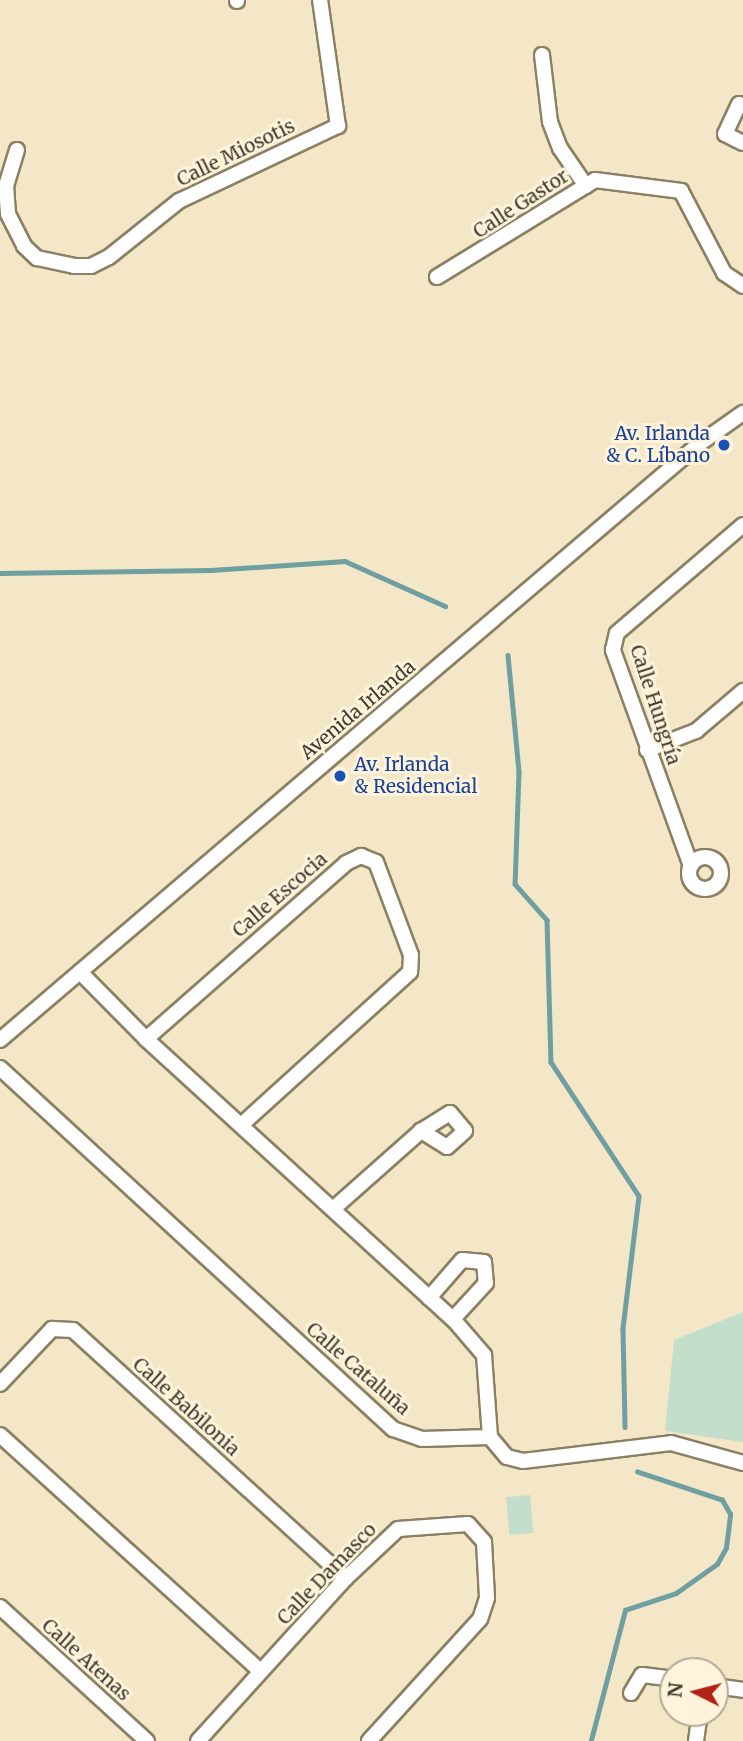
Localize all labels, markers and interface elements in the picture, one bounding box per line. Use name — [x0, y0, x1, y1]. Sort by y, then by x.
street label: Calle Miosotis — [173, 115, 299, 191]
street label: Calle Gastor — [469, 165, 573, 243]
place label: Av. Irlanda & C. Líbano — [606, 423, 710, 467]
marker: Av. Irlanda & C. Líbano — [716, 437, 732, 453]
street label: Calle Hungría — [625, 642, 685, 768]
street label: Avenida Irlanda — [296, 655, 420, 765]
place label: Av. Irlanda & Residencial — [354, 754, 477, 798]
marker: Av. Irlanda & Residencial — [332, 768, 348, 784]
street label: Calle Escocia — [228, 848, 332, 942]
street label: Calle Cataluña — [302, 1318, 414, 1420]
street label: Calle Babilonia — [128, 1353, 244, 1461]
street label: Calle Damasco — [273, 1518, 381, 1630]
street label: Calle Atenas — [37, 1614, 135, 1706]
north arrow — [659, 1657, 729, 1727]
text: N — [662, 1681, 688, 1699]

